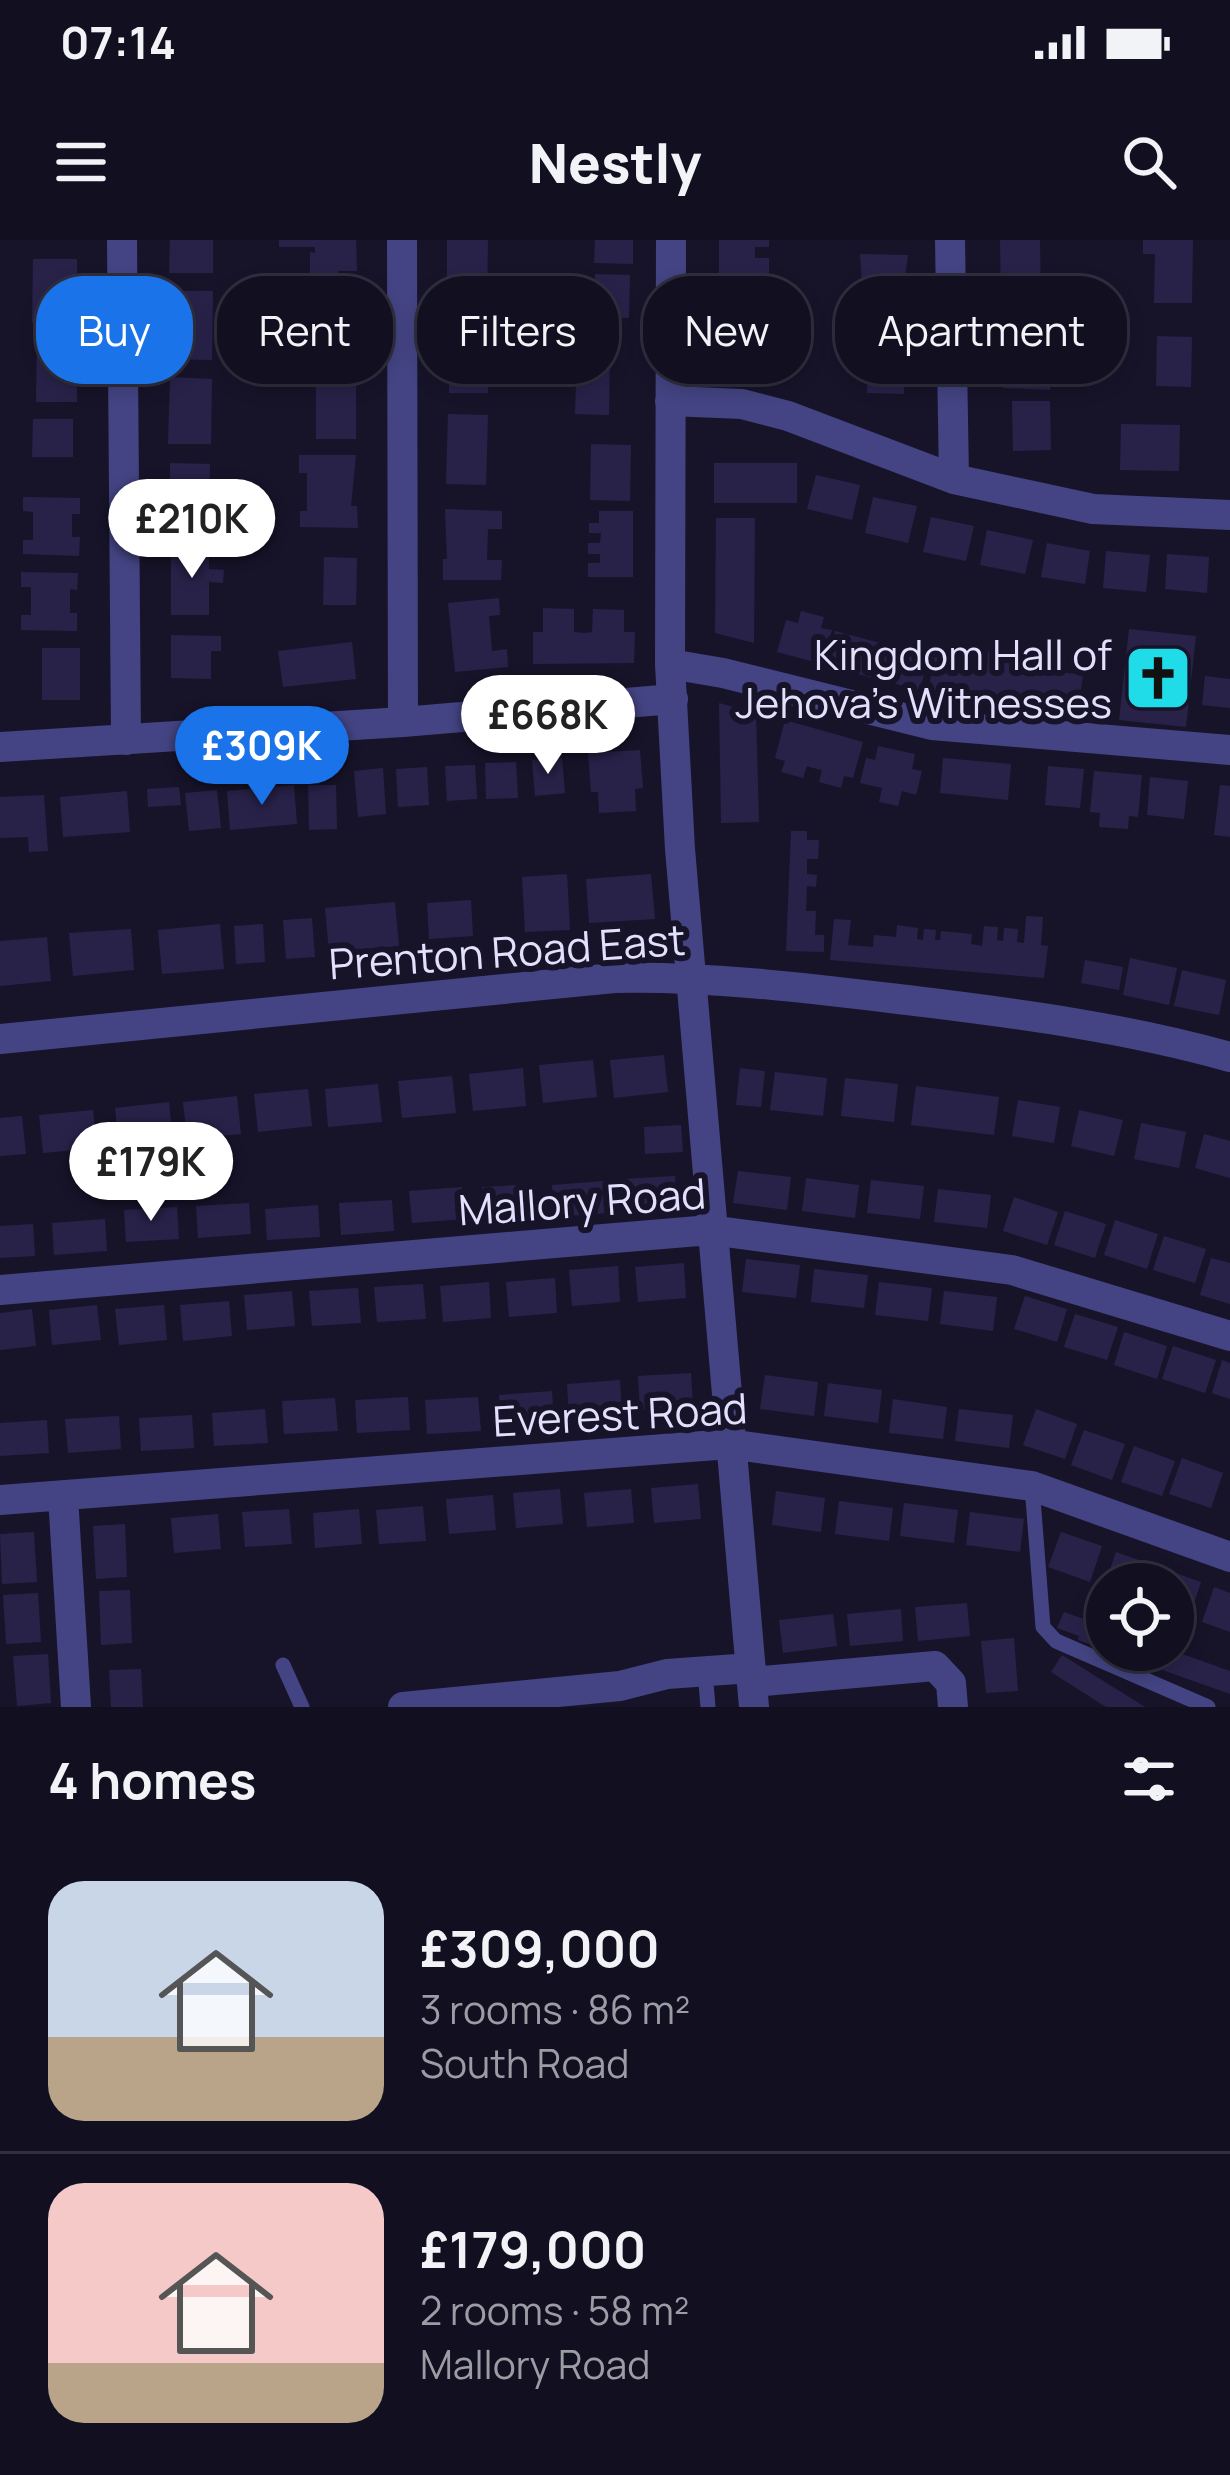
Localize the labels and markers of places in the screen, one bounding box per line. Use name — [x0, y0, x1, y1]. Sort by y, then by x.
pin: £210K — [108, 479, 276, 581]
place label: Kingdom Hall of Jehova's Witnesses — [735, 625, 1112, 731]
church icon: Kingdom Hall of Jehova's Witnesses — [1123, 643, 1193, 713]
pin: £668K — [464, 675, 632, 777]
pin: £309K — [178, 706, 346, 808]
pin: £179K — [67, 1122, 235, 1224]

